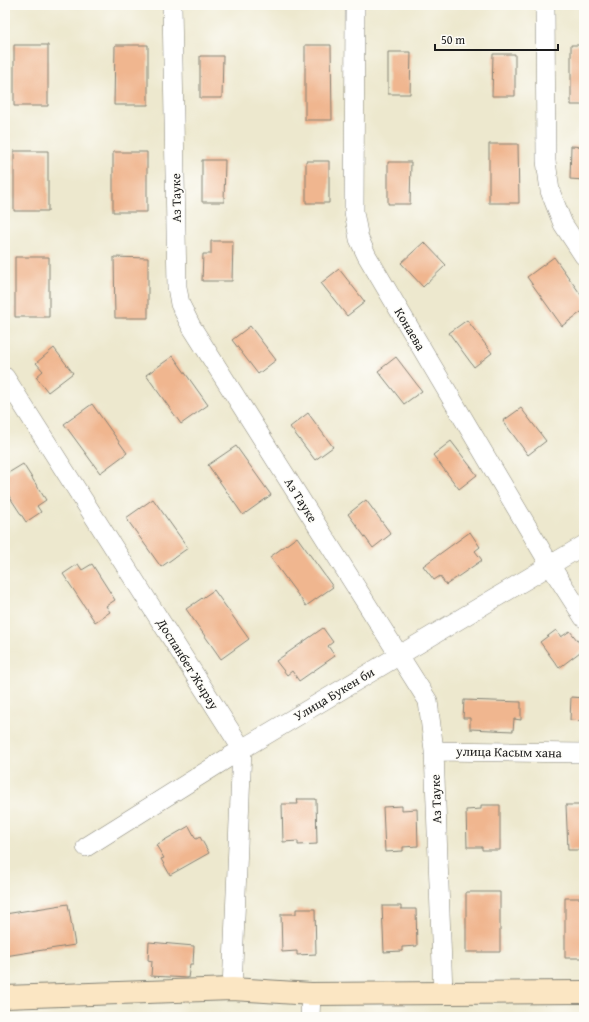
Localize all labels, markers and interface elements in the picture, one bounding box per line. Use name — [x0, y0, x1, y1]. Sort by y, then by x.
scale bar — [435, 26, 558, 52]
text: 50 m — [441, 31, 465, 48]
street label: Аз Тауке — [166, 173, 186, 223]
street label: Конаева — [390, 304, 431, 355]
street label: Аз Тауке — [280, 474, 322, 526]
street label: Доспанбет Жырау — [152, 614, 224, 714]
street label: Улица Букен би — [290, 662, 378, 726]
street label: улица Касым хана — [455, 742, 563, 762]
street label: Аз Тауке — [426, 774, 446, 824]

